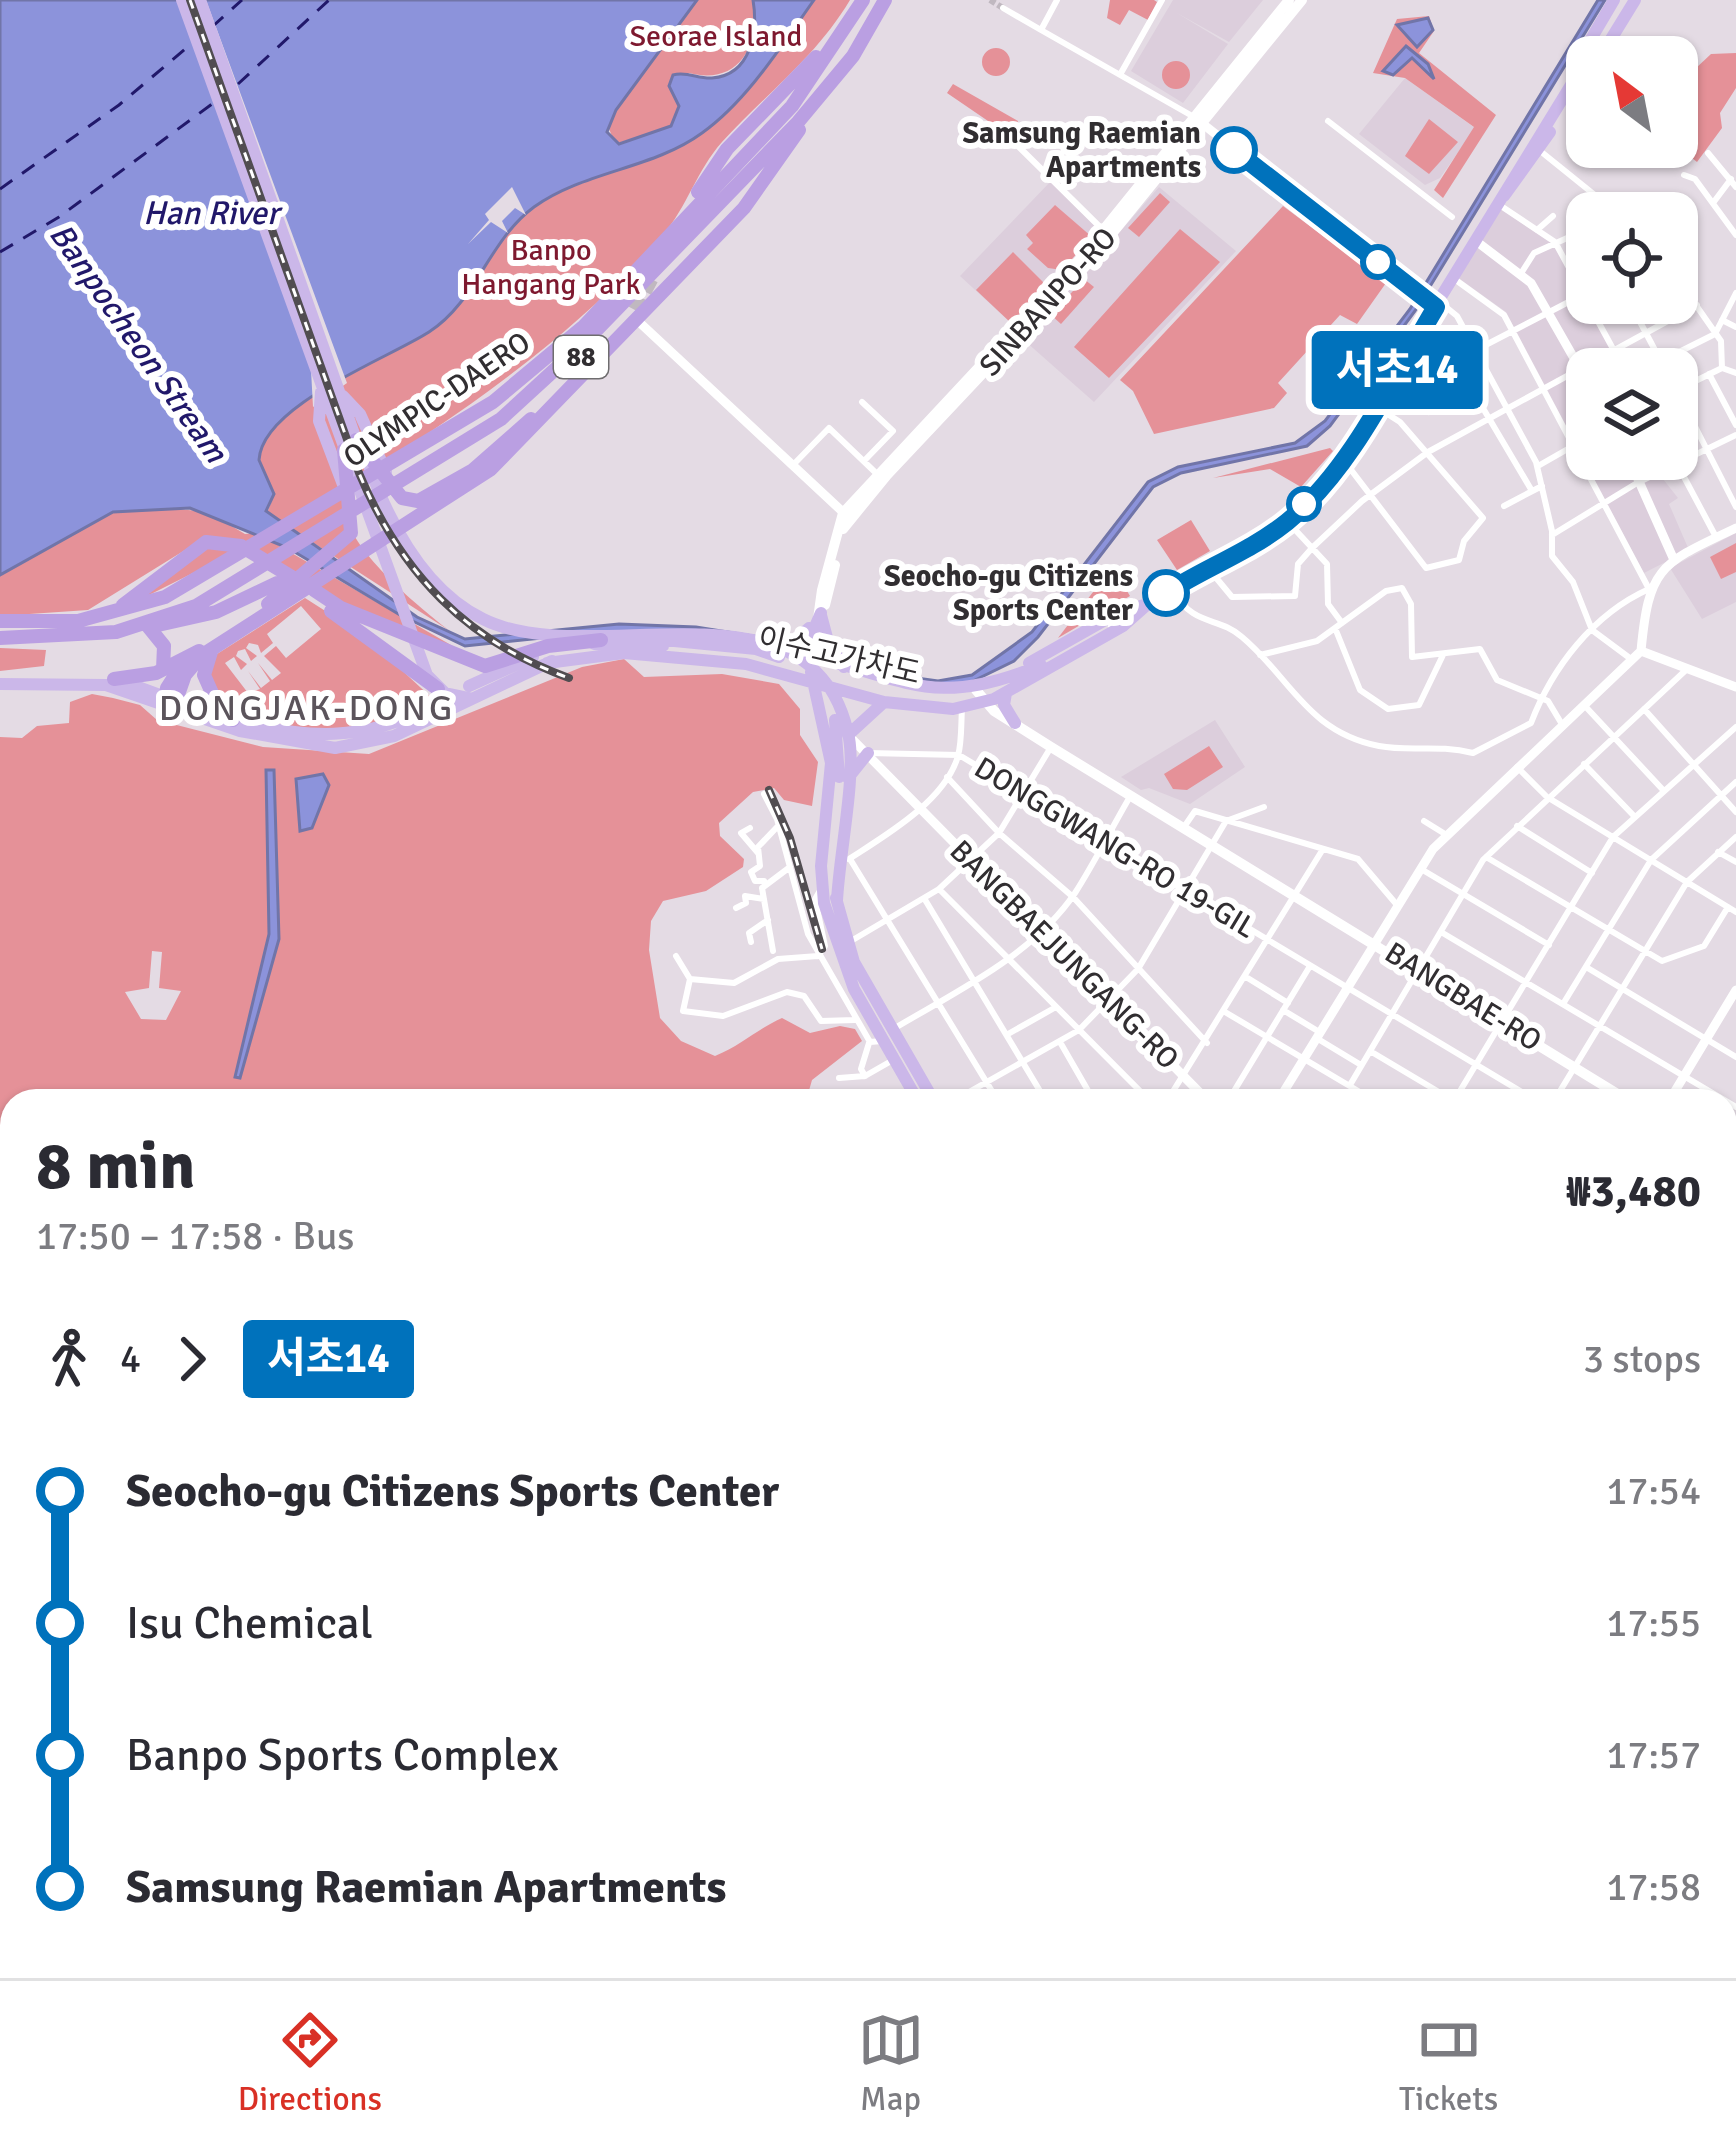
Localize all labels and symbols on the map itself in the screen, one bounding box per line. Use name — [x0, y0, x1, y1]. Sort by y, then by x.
park label: Seorae Island — [629, 18, 803, 55]
north arrow — [1566, 36, 1698, 168]
place label: Samsung Raemian Apartments — [962, 115, 1201, 186]
marker: Samsung Raemian Apartments — [1212, 128, 1256, 172]
water label: Han River — [143, 193, 284, 234]
water label: Banpocheon Stream — [40, 215, 237, 472]
street label: SINBANPO-RO — [972, 220, 1124, 384]
park label: Banpo Hangang Park — [461, 232, 641, 303]
unlabelled marker — [1362, 246, 1394, 278]
street label: OLYMPIC-DAERO — [337, 324, 537, 476]
line badge: 서초14 — [1313, 331, 1481, 409]
road number: 88 — [554, 336, 608, 378]
unlabelled marker — [1288, 488, 1320, 520]
place label: Seocho-gu Citizens Sports Center — [884, 558, 1133, 629]
marker: Seocho-gu Citizens Sports Center — [1144, 571, 1188, 615]
street label: 이수고가차도 — [754, 619, 924, 693]
district label: DONGJAK-DONG — [159, 686, 455, 731]
street label: DONGGWANG-RO 19-GIL — [968, 749, 1262, 947]
street label: BANGBAEJUNGANG-RO — [942, 833, 1186, 1077]
street label: BANGBAE-RO — [1378, 934, 1548, 1060]

